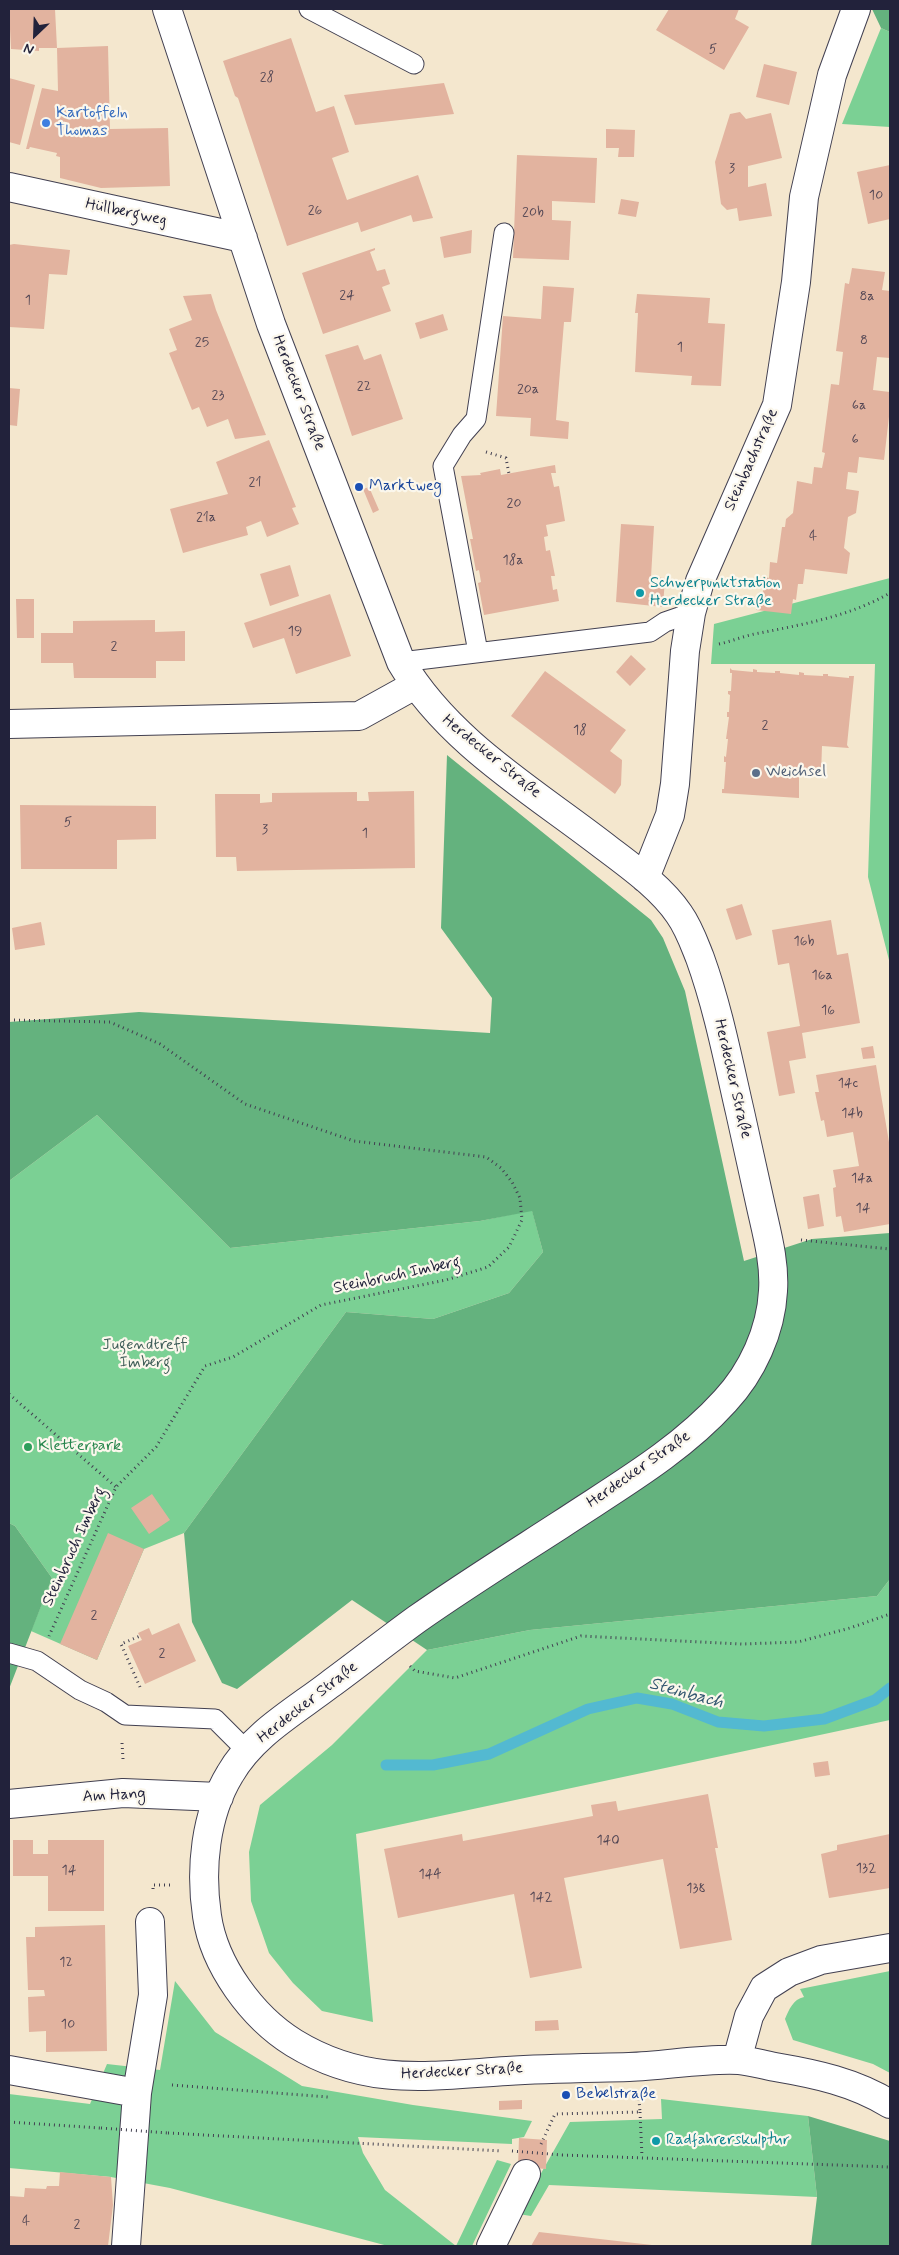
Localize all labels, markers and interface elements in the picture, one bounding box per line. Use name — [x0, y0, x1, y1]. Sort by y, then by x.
north arrow — [10, 10, 60, 60]
text: N — [21, 39, 37, 59]
house number: 5 — [709, 42, 717, 58]
house number: 28 — [260, 70, 274, 86]
place label: Kartoffeln Thomas — [56, 104, 128, 142]
marker: Kartoffeln Thomas — [40, 117, 52, 129]
house number: 3 — [729, 161, 735, 177]
house number: 10 — [869, 188, 883, 204]
street label: Hüllbergweg — [84, 195, 168, 231]
house number: 26 — [308, 203, 322, 219]
house number: 20b — [522, 205, 544, 221]
house number: 24 — [339, 288, 355, 304]
house number: 8a — [859, 289, 875, 305]
house number: 1 — [25, 293, 31, 309]
street label: Herdecker Straße — [267, 333, 329, 453]
house number: 8 — [860, 333, 868, 349]
house number: 25 — [195, 335, 209, 351]
house number: 1 — [677, 340, 683, 356]
house number: 22 — [357, 379, 371, 395]
house number: 20a — [517, 382, 539, 398]
house number: 23 — [212, 388, 224, 404]
house number: 6a — [852, 398, 866, 414]
street label: Steinbachstraße — [721, 406, 783, 514]
house number: 6 — [851, 432, 859, 448]
house number: 21 — [249, 475, 261, 491]
place label: Marktweg — [369, 477, 442, 497]
marker: Marktweg — [353, 481, 365, 493]
house number: 20 — [507, 496, 521, 512]
house number: 21a — [196, 510, 216, 526]
house number: 4 — [809, 529, 817, 545]
house number: 18a — [502, 553, 524, 569]
place label: Schwerpunktstation Herdecker Straße — [650, 574, 781, 612]
marker: Schwerpunktstation Herdecker Straße — [634, 587, 646, 599]
house number: 19 — [288, 624, 302, 640]
house number: 2 — [111, 639, 117, 655]
street label: Herdecker Straße — [438, 711, 544, 803]
house number: 2 — [762, 718, 768, 734]
house number: 18 — [573, 723, 587, 739]
place label: Weichsel — [766, 763, 826, 783]
marker: Weichsel — [750, 767, 762, 779]
house number: 5 — [64, 815, 72, 831]
house number: 3 — [262, 822, 268, 838]
house number: 1 — [362, 826, 368, 842]
house number: 16b — [794, 934, 814, 950]
house number: 16a — [811, 968, 833, 984]
house number: 16 — [821, 1003, 835, 1019]
street label: Herdecker Straße — [709, 1017, 755, 1141]
house number: 14c — [838, 1076, 858, 1092]
house number: 14b — [841, 1106, 863, 1122]
house number: 14a — [851, 1171, 873, 1187]
house number: 14 — [856, 1201, 870, 1217]
street label: Steinbruch Imberg — [332, 1253, 462, 1299]
park label: Jugendtreff Imberg — [102, 1336, 188, 1374]
street label: Herdecker Straße — [584, 1427, 694, 1513]
place label: Kletterpark — [38, 1437, 121, 1457]
marker: Kletterpark — [22, 1441, 34, 1453]
street label: Steinbruch Imberg — [39, 1484, 111, 1610]
house number: 2 — [91, 1608, 97, 1624]
house number: 2 — [159, 1646, 165, 1662]
street label: Herdecker Straße — [254, 1658, 362, 1748]
water label: Steinbach — [647, 1674, 725, 1714]
street label: Am Hang — [82, 1785, 146, 1807]
house number: 140 — [596, 1833, 620, 1849]
house number: 132 — [856, 1861, 876, 1877]
house number: 14 — [62, 1863, 76, 1879]
house number: 144 — [418, 1867, 442, 1883]
house number: 138 — [686, 1881, 706, 1897]
house number: 142 — [529, 1890, 553, 1906]
house number: 12 — [59, 1955, 73, 1971]
house number: 10 — [61, 2017, 75, 2033]
street label: Herdecker Straße — [401, 2059, 523, 2085]
place label: Bebelstraße — [576, 2085, 656, 2105]
marker: Bebelstraße — [560, 2089, 572, 2101]
place label: Radfahrerskulptur — [666, 2131, 790, 2151]
marker: Radfahrerskulptur — [650, 2135, 662, 2147]
house number: 4 — [22, 2214, 30, 2230]
house number: 2 — [74, 2217, 80, 2233]

